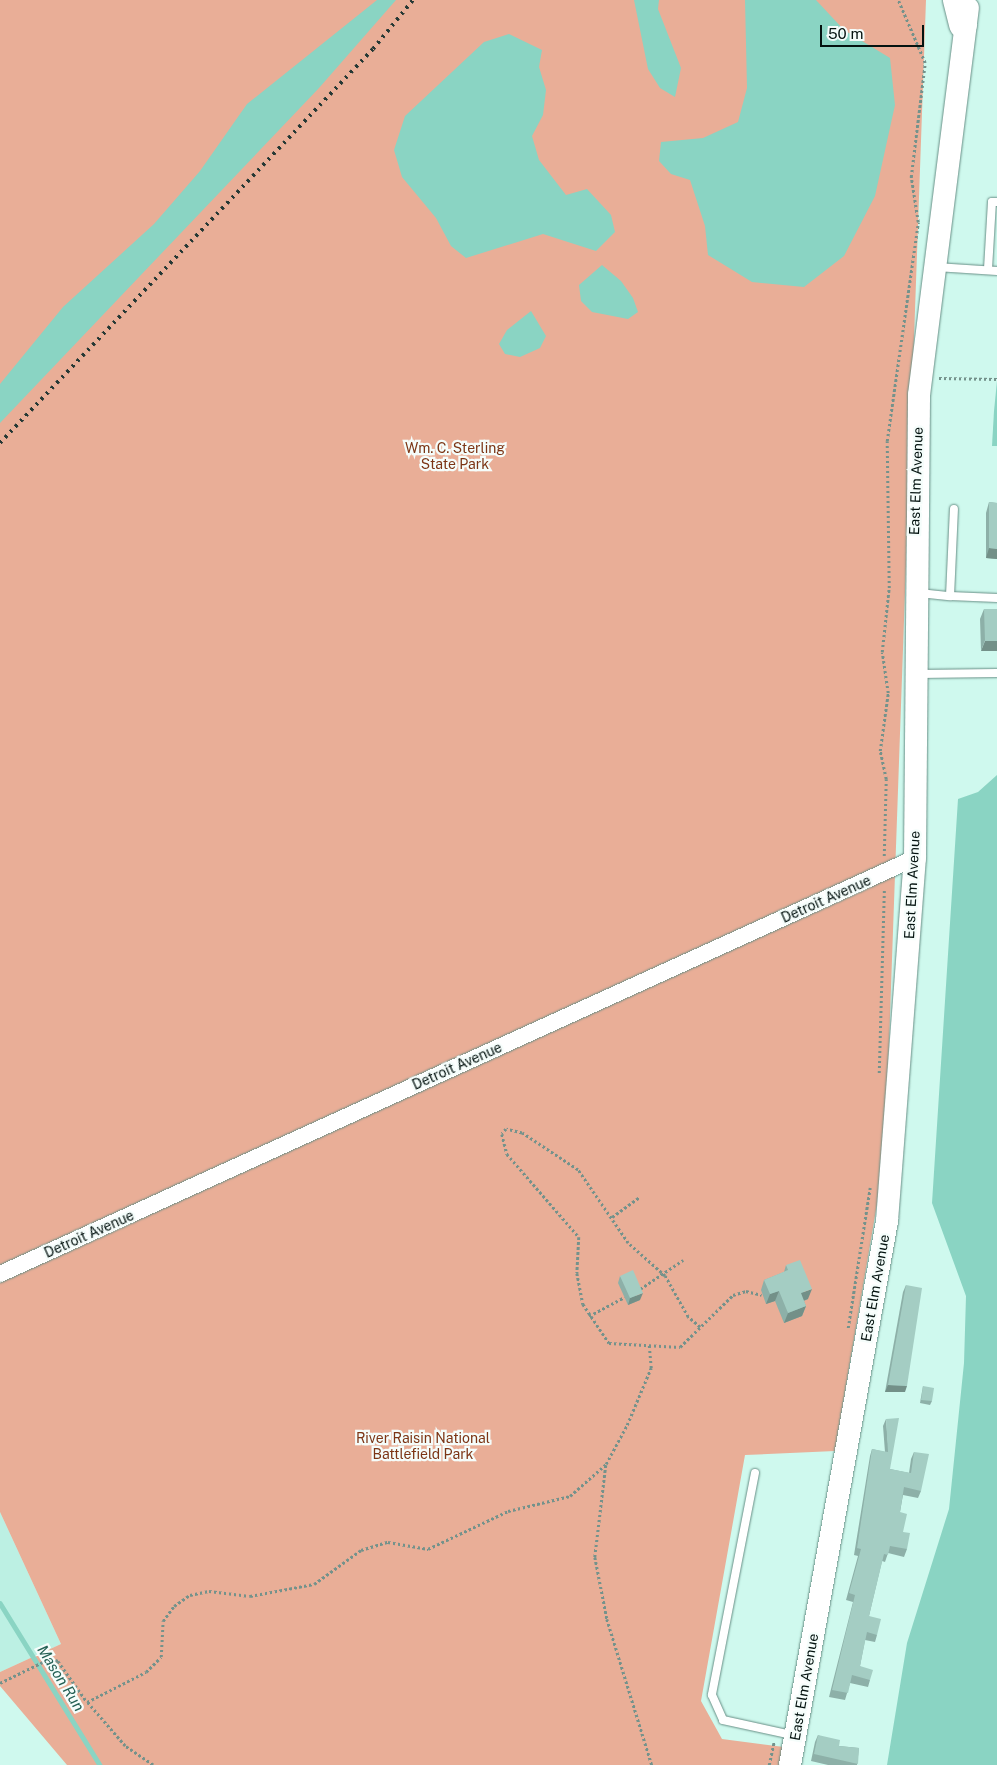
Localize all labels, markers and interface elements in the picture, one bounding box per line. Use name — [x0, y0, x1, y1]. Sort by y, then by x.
scale bar — [822, 15, 926, 47]
text: 50 m — [828, 25, 863, 42]
street label: East Elm Avenue — [906, 427, 926, 535]
park label: Wm. C. Sterling State Park — [405, 440, 505, 472]
street label: East Elm Avenue — [901, 830, 923, 940]
street label: Detroit Avenue — [779, 872, 873, 926]
street label: Detroit Avenue — [410, 1039, 504, 1093]
street label: Detroit Avenue — [42, 1207, 136, 1261]
street label: East Elm Avenue — [857, 1233, 893, 1343]
park label: River Raisin National Battlefield Park — [356, 1430, 490, 1462]
street label: East Elm Avenue — [786, 1632, 822, 1742]
water label: Mason Run — [34, 1642, 88, 1714]

